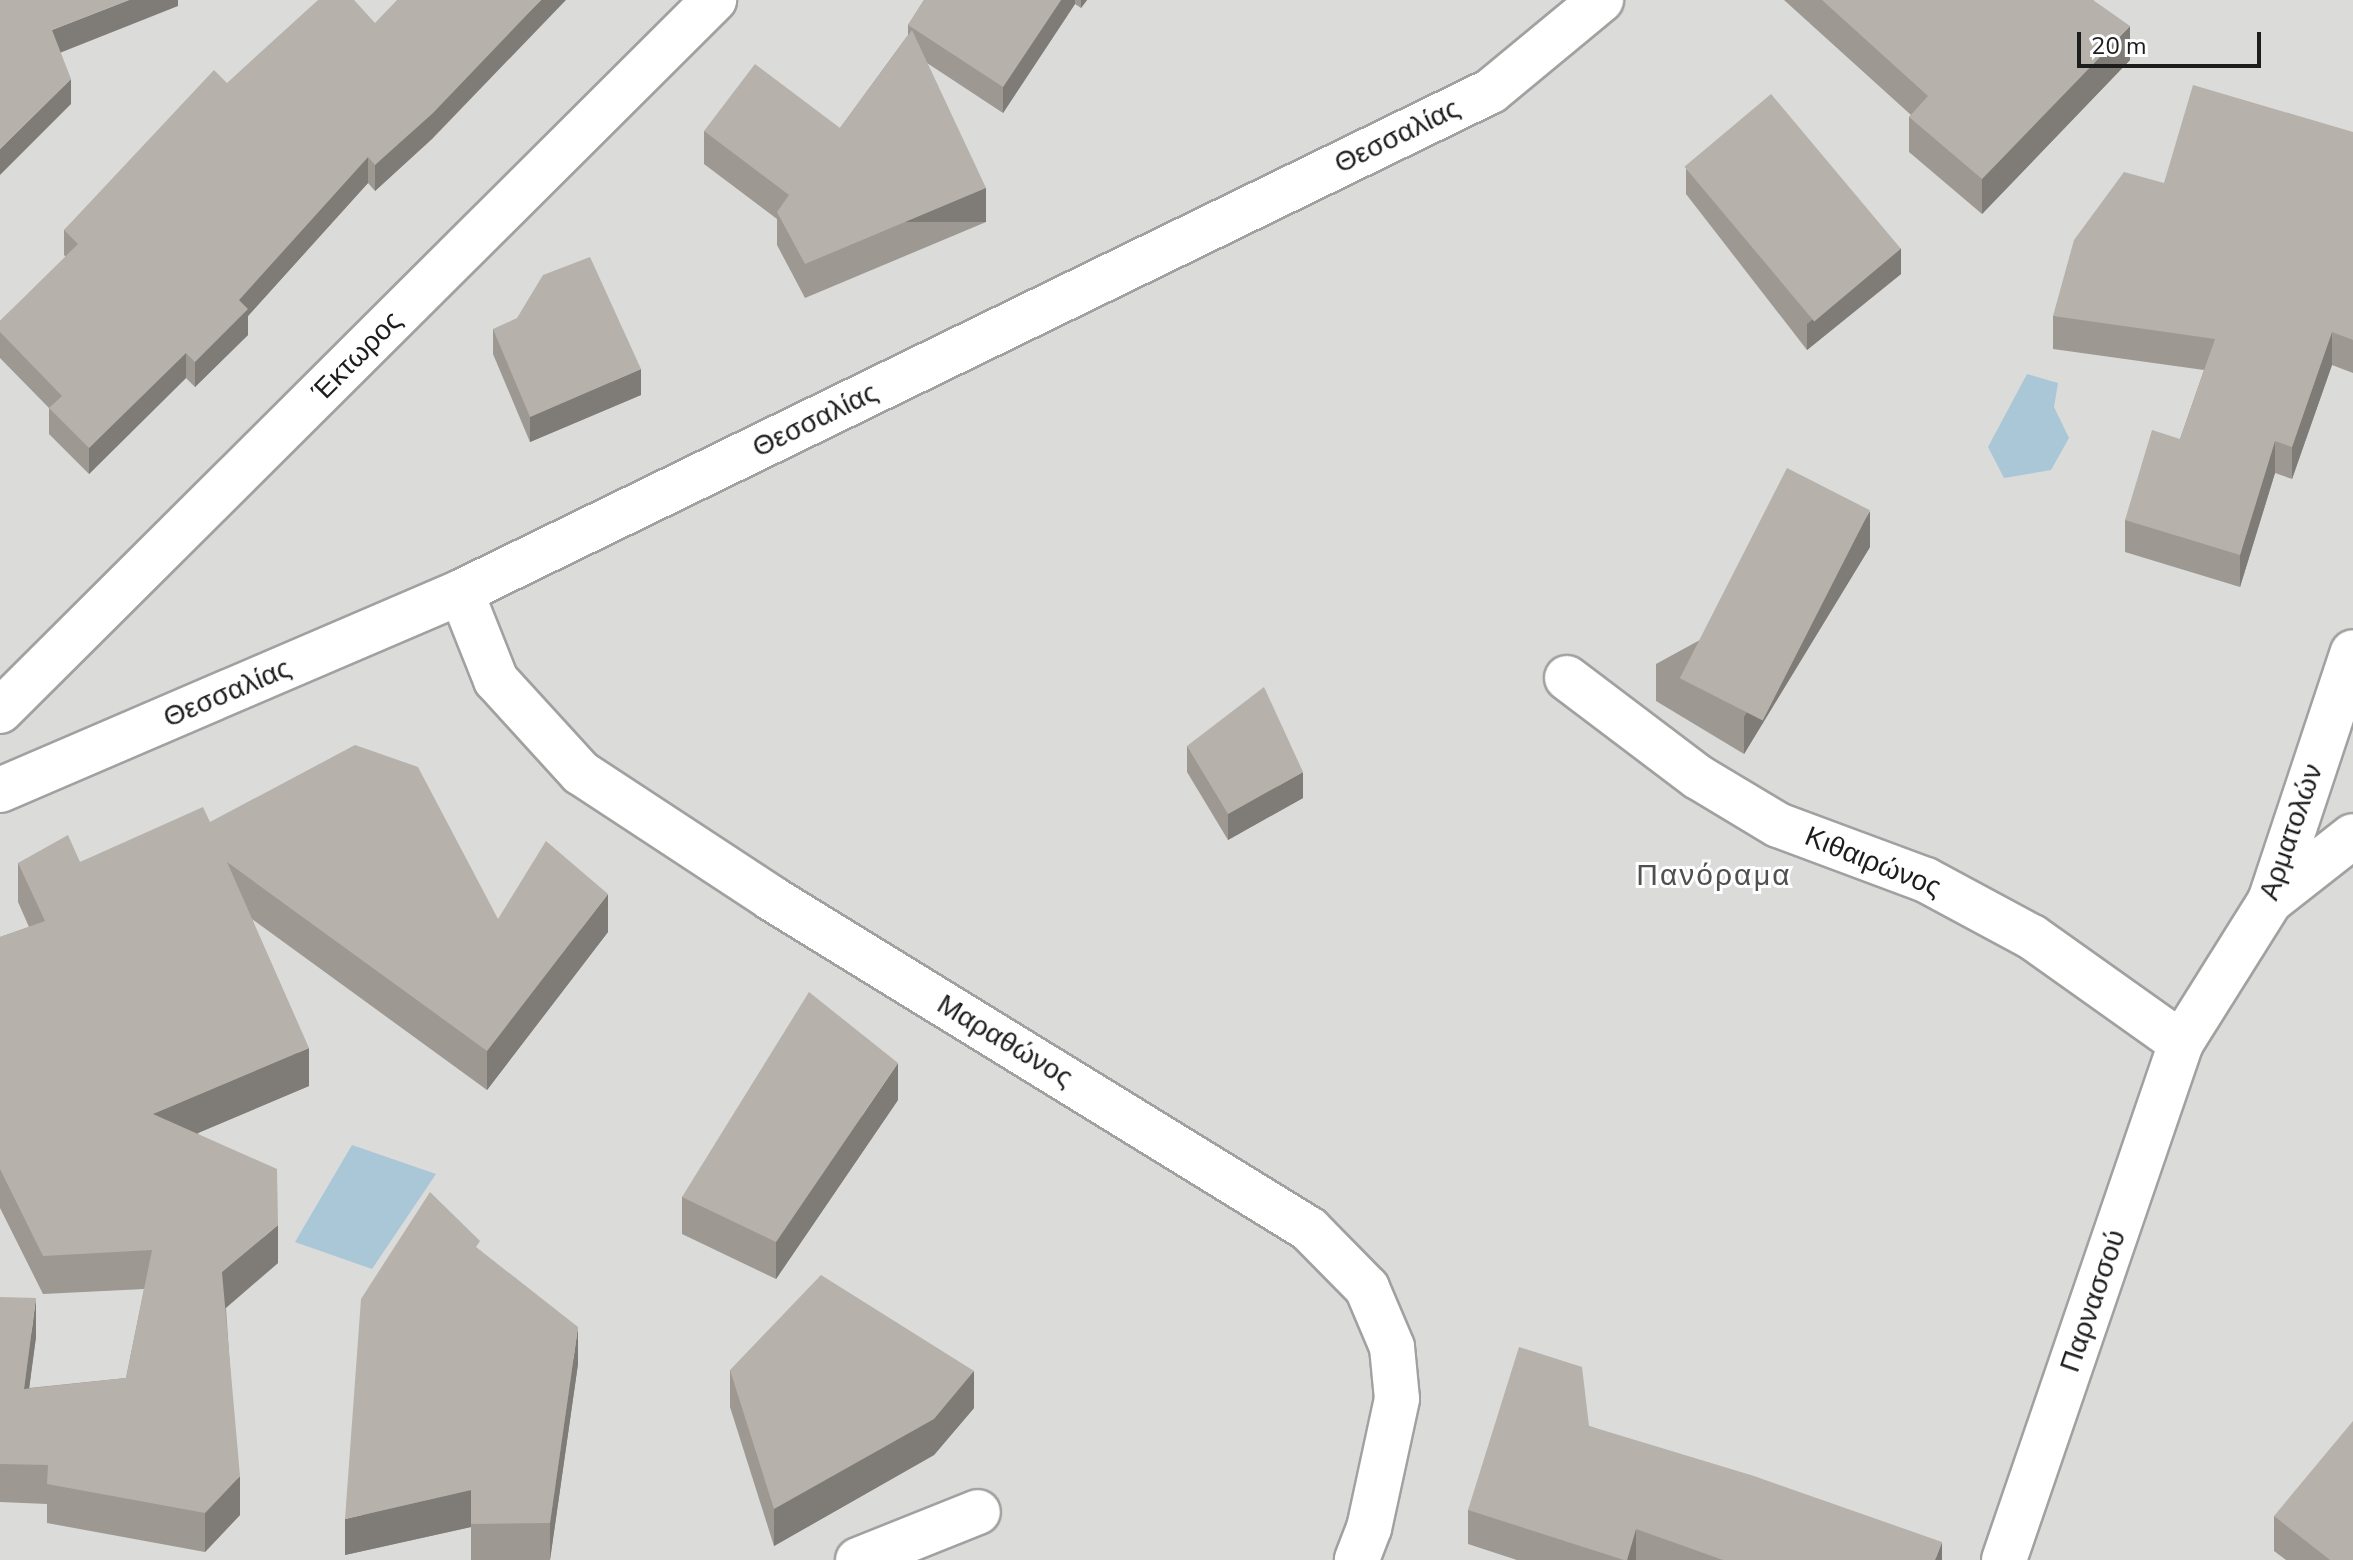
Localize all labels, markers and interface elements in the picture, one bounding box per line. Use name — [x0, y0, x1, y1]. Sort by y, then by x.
scale bar — [2081, 16, 2265, 66]
text: 20 m — [2091, 30, 2147, 62]
street label: Θεσσαλίας — [1329, 91, 1465, 181]
street label: Έκτωρος — [305, 304, 409, 408]
street label: Θεσσαλίας — [747, 375, 883, 465]
street label: Θεσσαλίας — [158, 651, 296, 735]
street label: Αρματολών — [2252, 760, 2330, 904]
street label: Κιθαιρώνος — [1800, 820, 1946, 904]
district label: Πανόραμα — [1636, 858, 1792, 894]
street label: Μαραθώνος — [931, 987, 1079, 1095]
street label: Παρνασσού — [2053, 1226, 2133, 1376]

